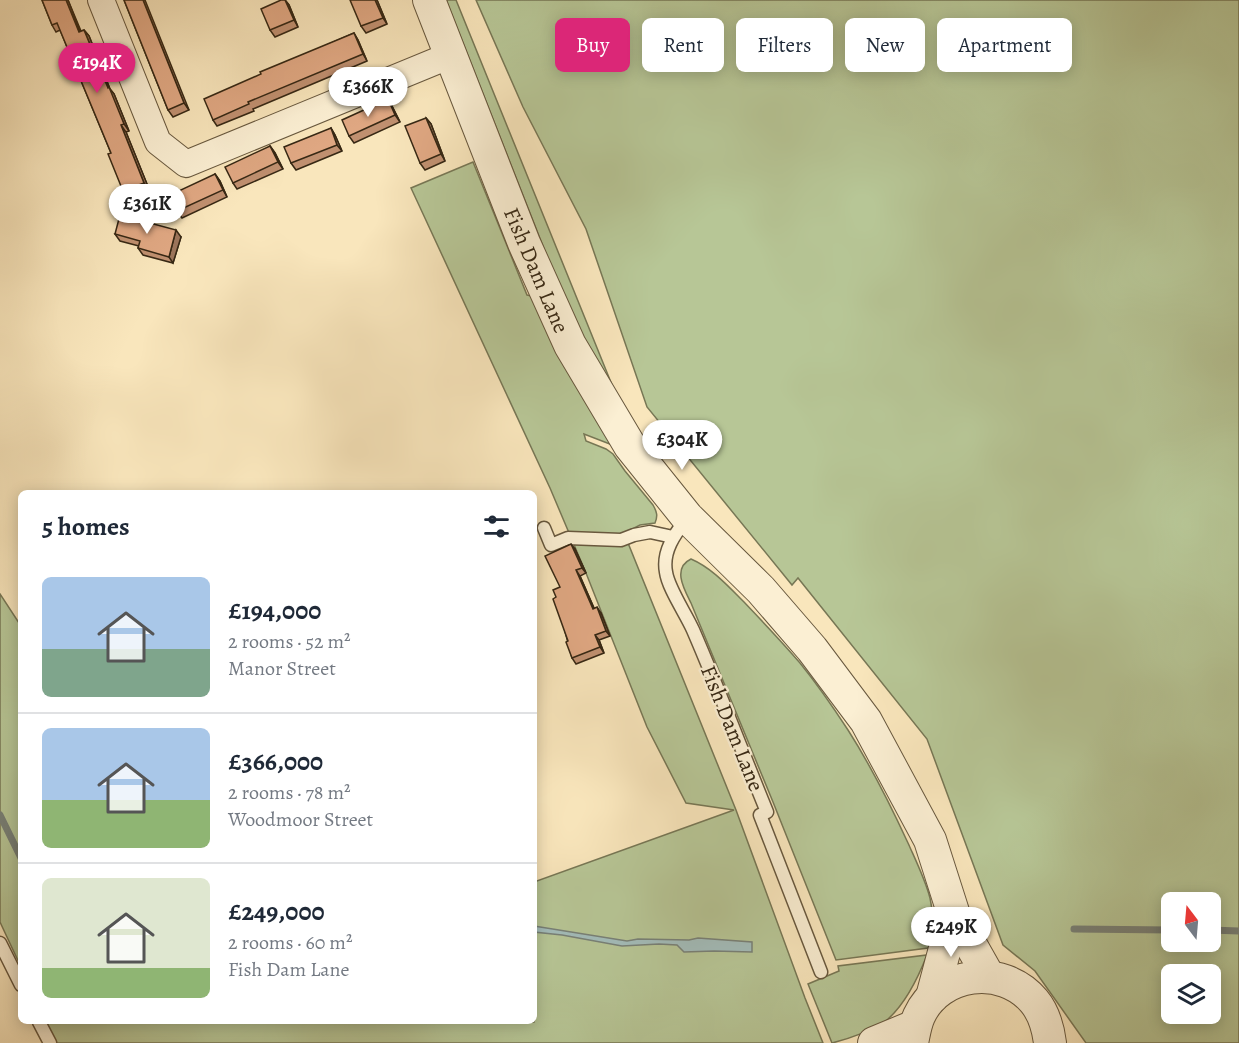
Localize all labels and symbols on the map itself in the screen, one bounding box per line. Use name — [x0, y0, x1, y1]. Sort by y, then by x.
pin: £194K — [55, 43, 139, 94]
pin: £366K — [326, 67, 410, 118]
pin: £361K — [105, 184, 189, 235]
street label: Fish Dam Lane — [496, 203, 576, 338]
pin: £304K — [640, 420, 724, 471]
street label: Fish Dam Lane — [693, 661, 771, 796]
north arrow — [1161, 892, 1221, 952]
pin: £249K — [909, 907, 993, 958]

